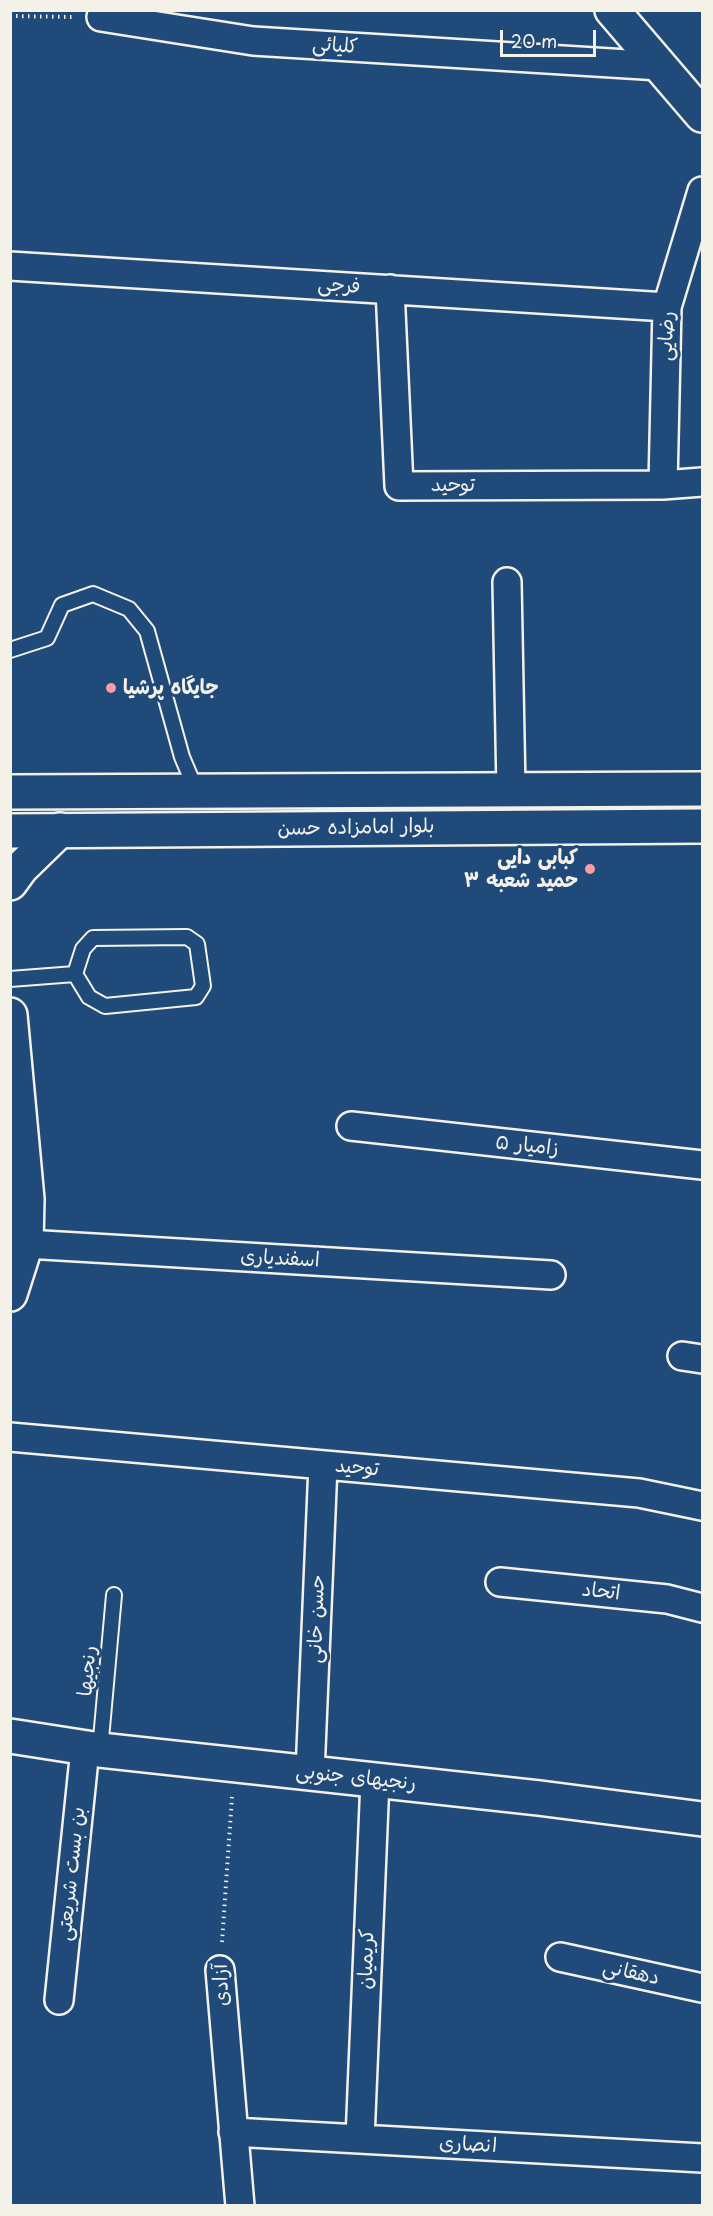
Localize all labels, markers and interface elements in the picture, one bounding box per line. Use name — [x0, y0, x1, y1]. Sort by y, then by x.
scale bar — [503, 18, 599, 56]
text: 20 m — [511, 27, 557, 54]
street label: کلیائی — [311, 32, 359, 60]
street label: فرجی — [317, 273, 361, 299]
street label: رضایی — [654, 310, 680, 362]
street label: توحید — [431, 473, 475, 497]
place label: جایگاه پرشیا — [123, 676, 218, 700]
marker: جایگاه پرشیا — [104, 681, 118, 695]
street label: بلوار امامزاده حسن — [277, 815, 435, 841]
place label: کبابی دایی حمید شعبه ۳ — [464, 846, 578, 893]
marker: کبابی دایی حمید شعبه ۳ — [583, 862, 597, 876]
street label: زامیار ۵ — [494, 1131, 560, 1161]
street label: اسفندیاری — [240, 1245, 320, 1273]
street label: توحید — [334, 1454, 380, 1482]
street label: حسن خانی — [303, 1574, 331, 1664]
street label: اتحاد — [580, 1578, 622, 1606]
street label: رنجیها — [74, 1645, 102, 1697]
street label: رنجیهای جنوبی — [294, 1760, 418, 1796]
street label: بن بست شریعتی — [53, 1806, 91, 1942]
street label: کریمیان — [354, 1928, 380, 1990]
street label: دهقانی — [600, 1955, 662, 1991]
street label: آزادی — [209, 1963, 235, 2007]
street label: انصاری — [438, 2131, 498, 2159]

